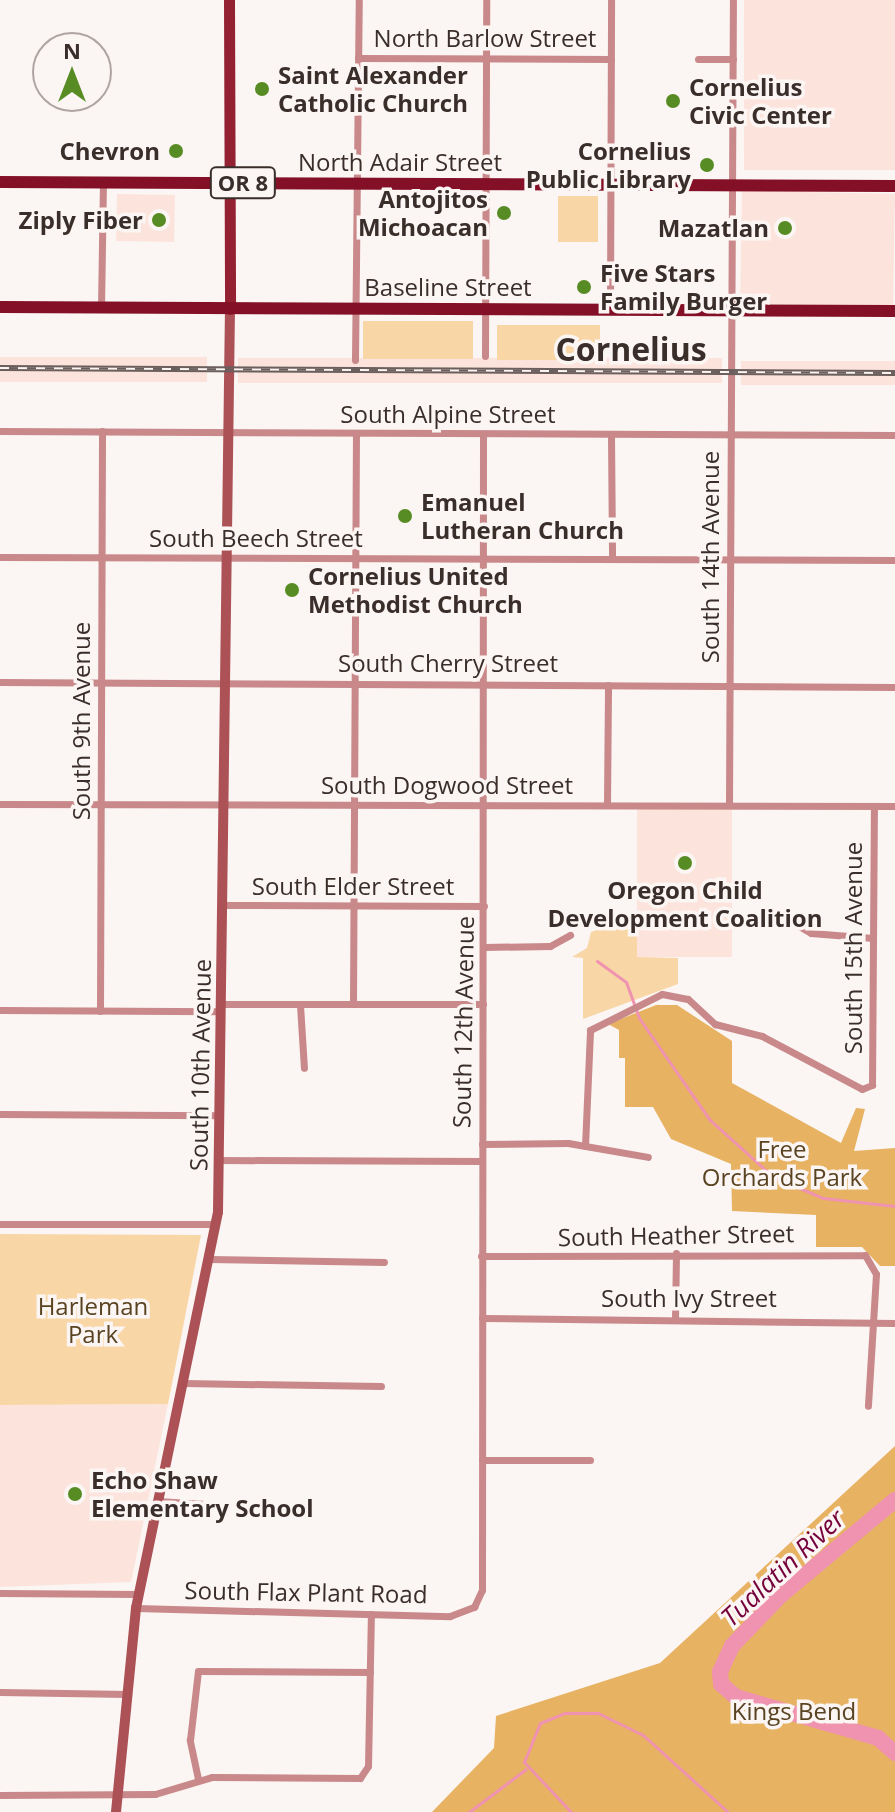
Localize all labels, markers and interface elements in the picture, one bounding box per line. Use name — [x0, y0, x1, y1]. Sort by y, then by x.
street label: North Barlow Street — [374, 24, 596, 52]
north arrow — [32, 32, 112, 112]
text: N — [63, 35, 81, 65]
place label: Saint Alexander Catholic Church — [278, 61, 468, 117]
place label: Cornelius Civic Center — [689, 73, 832, 129]
marker: Saint Alexander Catholic Church — [253, 80, 271, 98]
marker: Cornelius Civic Center — [664, 92, 682, 110]
place label: Chevron — [60, 137, 160, 165]
place label: Cornelius Public Library — [526, 137, 691, 193]
marker: Chevron — [167, 142, 185, 160]
street label: North Adair Street — [298, 148, 502, 176]
marker: Cornelius Public Library — [698, 156, 716, 174]
road number: OR 8 — [209, 165, 277, 201]
place label: Antojitos Michoacan — [358, 185, 488, 241]
marker: Antojitos Michoacan — [495, 204, 513, 222]
place label: Ziply Fiber — [19, 206, 143, 234]
marker: Ziply Fiber — [150, 211, 168, 229]
place label: Mazatlan — [658, 214, 769, 242]
marker: Mazatlan — [776, 219, 794, 237]
place label: Five Stars Family Burger — [600, 259, 767, 315]
street label: Baseline Street — [364, 273, 532, 301]
marker: Five Stars Family Burger — [575, 278, 593, 296]
district label: Cornelius — [555, 330, 707, 368]
street label: South Alpine Street — [340, 400, 556, 428]
street label: South 14th Avenue — [696, 451, 724, 663]
place label: Emanuel Lutheran Church — [421, 488, 624, 544]
marker: Emanuel Lutheran Church — [396, 507, 414, 525]
street label: South Beech Street — [149, 524, 363, 552]
place label: Cornelius United Methodist Church — [308, 562, 523, 618]
marker: Cornelius United Methodist Church — [283, 581, 301, 599]
street label: South 9th Avenue — [67, 622, 95, 820]
street label: South Cherry Street — [338, 649, 558, 677]
street label: South Dogwood Street — [321, 771, 573, 799]
street label: South 15th Avenue — [839, 842, 867, 1054]
marker: Oregon Child Development Coalition — [676, 854, 694, 872]
street label: South Elder Street — [252, 872, 454, 900]
place label: Oregon Child Development Coalition — [548, 876, 822, 932]
street label: South 12th Avenue — [447, 916, 479, 1128]
street label: South 10th Avenue — [184, 959, 216, 1171]
park label: Free Orchards Park — [702, 1135, 862, 1191]
street label: South Heather Street — [558, 1219, 794, 1251]
street label: South Ivy Street — [601, 1284, 777, 1312]
park label: Harleman Park — [38, 1292, 148, 1348]
place label: Echo Shaw Elementary School — [91, 1466, 314, 1522]
marker: Echo Shaw Elementary School — [66, 1485, 84, 1503]
water label: Tualatin River — [715, 1503, 851, 1633]
street label: South Flax Plant Road — [184, 1575, 428, 1609]
park label: Kings Bend — [732, 1697, 856, 1725]

